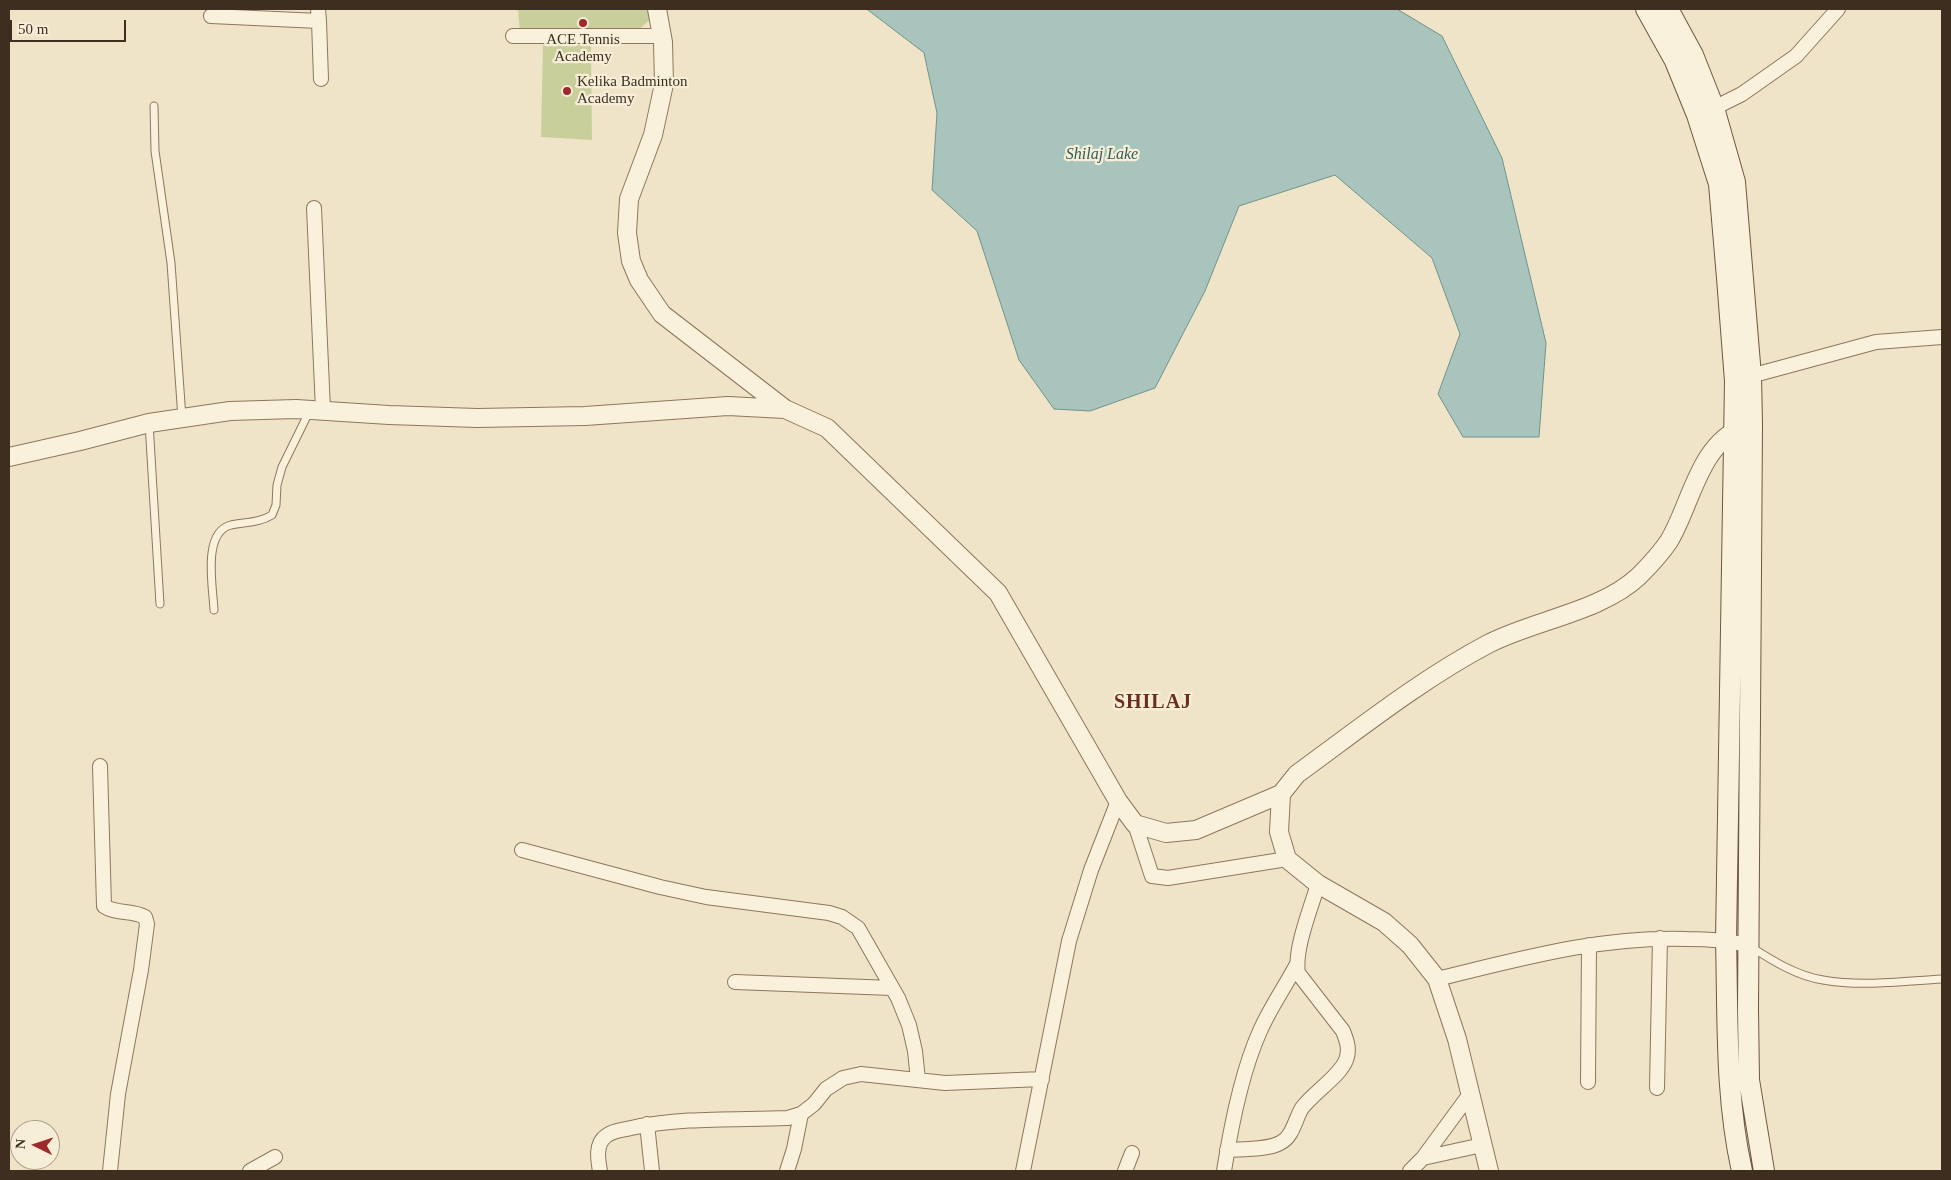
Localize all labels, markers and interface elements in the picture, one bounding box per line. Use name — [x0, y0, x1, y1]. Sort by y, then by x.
scale bar — [12, 10, 129, 42]
marker: ACE Tennis Academy — [577, 17, 589, 29]
text: 50 m — [18, 21, 48, 37]
place label: ACE Tennis Academy — [546, 31, 620, 66]
place label: Kelika Badminton Academy — [577, 73, 687, 108]
marker: Kelika Badminton Academy — [561, 85, 573, 97]
water label: Shilaj Lake — [1066, 145, 1138, 165]
district label: SHILAJ — [1113, 691, 1193, 715]
north arrow — [10, 1120, 60, 1170]
text: N — [13, 1138, 28, 1150]

